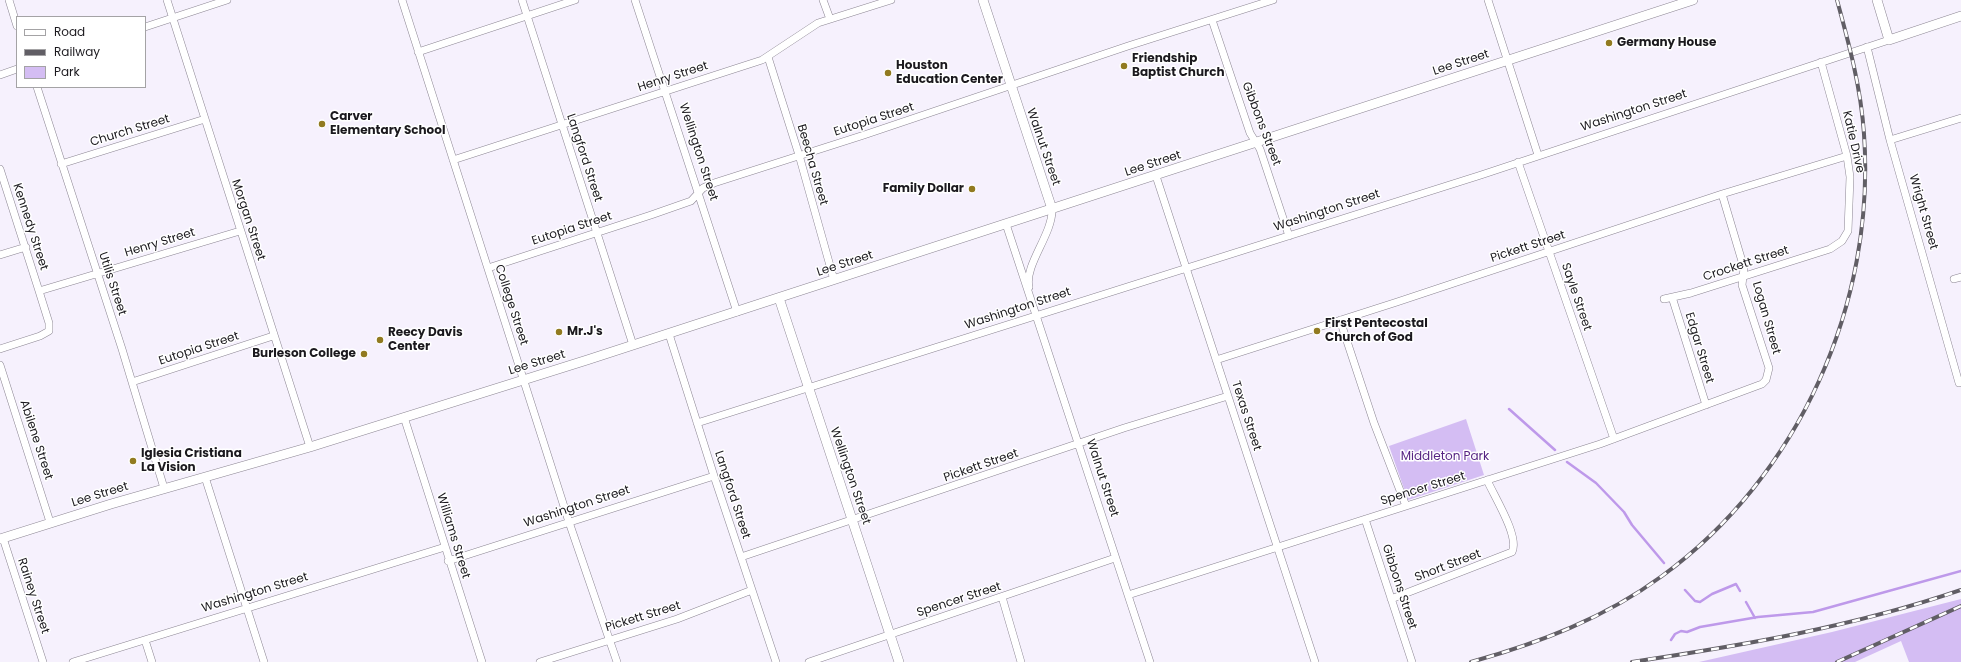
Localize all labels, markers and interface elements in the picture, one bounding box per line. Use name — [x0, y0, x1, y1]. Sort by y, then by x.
legend — [16, 16, 146, 88]
text: Road — [54, 23, 85, 40]
place label: Germany House — [1617, 36, 1716, 50]
marker: Germany House — [1604, 38, 1614, 48]
text: Railway — [54, 43, 100, 60]
street label: Lee Street — [1431, 47, 1491, 79]
place label: Friendship Baptist Church — [1132, 52, 1225, 80]
street label: Henry Street — [636, 59, 710, 95]
place label: Houston Education Center — [896, 59, 1003, 87]
marker: Friendship Baptist Church — [1119, 61, 1129, 71]
text: Park — [54, 63, 80, 80]
marker: Houston Education Center — [883, 68, 893, 78]
street label: Gibbons Street — [1238, 80, 1284, 168]
street label: Washington Street — [1579, 87, 1689, 135]
street label: Eutopia Street — [832, 100, 916, 140]
street label: Wellington Street — [675, 101, 721, 203]
street label: Walnut Street — [1023, 106, 1063, 188]
place label: Carver Elementary School — [330, 110, 445, 138]
street label: Katie Drive — [1839, 110, 1867, 174]
street label: Church Street — [88, 112, 172, 150]
street label: Langford Street — [563, 112, 605, 204]
marker: Carver Elementary School — [317, 119, 327, 129]
street label: Beecha Street — [794, 123, 830, 207]
street label: Lee Street — [1123, 148, 1183, 180]
street label: Wright Street — [1905, 173, 1941, 251]
street label: Morgan Street — [228, 177, 268, 263]
street label: Kennedy Street — [9, 182, 51, 272]
place label: Family Dollar — [883, 182, 964, 196]
marker: Family Dollar — [967, 184, 977, 194]
street label: Washington Street — [1272, 187, 1382, 235]
street label: Eutopia Street — [530, 209, 614, 249]
street label: Henry Street — [123, 225, 197, 261]
street label: Pickett Street — [1489, 228, 1567, 266]
street label: Crockett Street — [1701, 243, 1791, 285]
street label: Lee Street — [815, 248, 875, 280]
street label: Utilis Street — [95, 250, 129, 318]
street label: Sayle Street — [1558, 261, 1594, 333]
street label: College Street — [491, 263, 531, 347]
street label: Logan Street — [1749, 280, 1783, 356]
street label: Washington Street — [963, 285, 1073, 333]
street label: Edgar Street — [1681, 311, 1717, 385]
place label: First Pentecostal Church of God — [1325, 317, 1428, 345]
place label: Mr.J's — [567, 325, 603, 339]
place label: Reecy Davis Center — [388, 326, 463, 354]
marker: First Pentecostal Church of God — [1312, 326, 1322, 336]
marker: Mr.J's — [554, 327, 564, 337]
street label: Eutopia Street — [157, 329, 241, 369]
marker: Reecy Davis Center — [375, 335, 385, 345]
place label: Burleson College — [252, 347, 356, 361]
street label: Lee Street — [507, 348, 567, 378]
marker: Burleson College — [359, 349, 369, 359]
street label: Texas Street — [1228, 379, 1264, 453]
street label: Abilene Street — [16, 398, 56, 482]
street label: Wellington Street — [827, 425, 873, 527]
street label: Walnut Street — [1083, 437, 1121, 519]
place label: Iglesia Cristiana La Vision — [141, 447, 242, 475]
street label: Pickett Street — [942, 447, 1020, 485]
street label: Langford Street — [711, 449, 753, 541]
park label: Middleton Park — [1401, 450, 1489, 464]
marker: Iglesia Cristiana La Vision — [128, 456, 138, 466]
street label: Spencer Street — [1379, 469, 1467, 509]
street label: Lee Street — [70, 480, 130, 510]
street label: Washington Street — [522, 483, 632, 531]
street label: Williams Street — [433, 492, 473, 580]
street label: Gibbons Street — [1378, 543, 1420, 631]
street label: Short Street — [1413, 547, 1483, 585]
street label: Rainey Street — [14, 556, 52, 636]
street label: Washington Street — [200, 570, 310, 616]
street label: Spencer Street — [915, 580, 1003, 620]
street label: Pickett Street — [604, 599, 682, 635]

